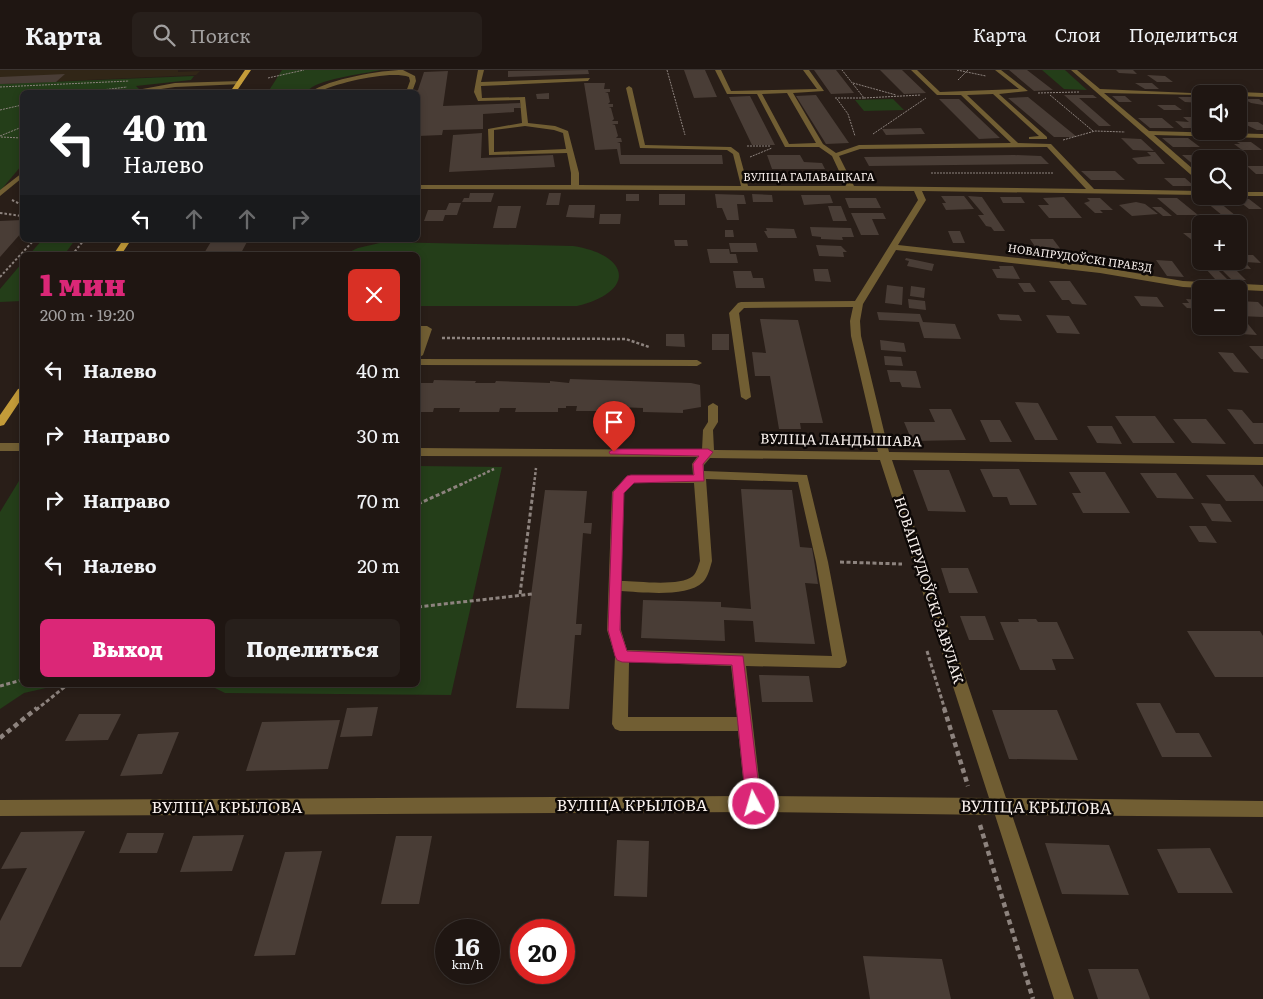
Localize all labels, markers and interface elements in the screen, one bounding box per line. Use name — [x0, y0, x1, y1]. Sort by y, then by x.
search box — [132, 12, 482, 57]
text: Карта — [25, 17, 102, 52]
icon: search — [150, 21, 178, 49]
text: Поиск — [190, 21, 251, 49]
text: Карта — [973, 21, 1027, 48]
text: Слои — [1055, 21, 1101, 48]
text: Поделиться — [1129, 21, 1238, 48]
map controls — [1192, 85, 1247, 335]
button: sound — [1192, 85, 1247, 140]
text: 40 m — [123, 100, 208, 152]
icon: left — [40, 110, 105, 175]
text: Налево — [123, 147, 204, 180]
button: search — [1192, 150, 1247, 205]
street label: ВУЛІЦА ГАЛАВАЦКАГА — [743, 168, 875, 184]
icon: left — [127, 205, 155, 233]
icon: ahead — [180, 205, 208, 233]
icon: ahead — [233, 205, 261, 233]
icon: right — [286, 205, 314, 233]
button: + — [1192, 215, 1247, 270]
street label: НОВАПРУДОЎСКІ ПРАЕЗД — [1007, 239, 1153, 275]
text: 1 мин — [40, 261, 126, 305]
button: close — [348, 269, 400, 321]
button: − — [1192, 280, 1247, 335]
text: 200 m · 19:20 — [40, 302, 134, 326]
icon: left — [40, 356, 68, 384]
text: Налево — [83, 356, 157, 384]
text: 40 m — [356, 356, 400, 384]
pin — [593, 401, 635, 452]
icon: arrive — [600, 408, 628, 436]
icon: right — [40, 421, 68, 449]
text: Направо — [83, 421, 170, 449]
text: 30 m — [356, 421, 400, 449]
street label: ВУЛІЦА ЛАНДЫШАВА — [760, 428, 923, 450]
icon: right — [40, 486, 68, 514]
text: Направо — [83, 486, 170, 514]
text: 70 m — [357, 486, 400, 514]
street label: НОВАПРУДОЎСКІ ЗАВУЛАК — [890, 493, 970, 687]
icon: left — [40, 551, 68, 579]
text: Налево — [83, 551, 157, 579]
text: 20 m — [357, 551, 400, 579]
button: Выход — [40, 619, 215, 677]
button: Поделиться — [225, 619, 400, 677]
position arrow — [727, 777, 779, 829]
street label: ВУЛІЦА КРЫЛОВА — [556, 792, 708, 816]
street label: ВУЛІЦА КРЫЛОВА — [960, 793, 1112, 819]
street label: ВУЛІЦА КРЫЛОВА — [151, 794, 303, 818]
speed limit sign: 20 — [510, 919, 575, 984]
text: 16 — [455, 927, 480, 964]
text: km/h — [452, 955, 483, 973]

